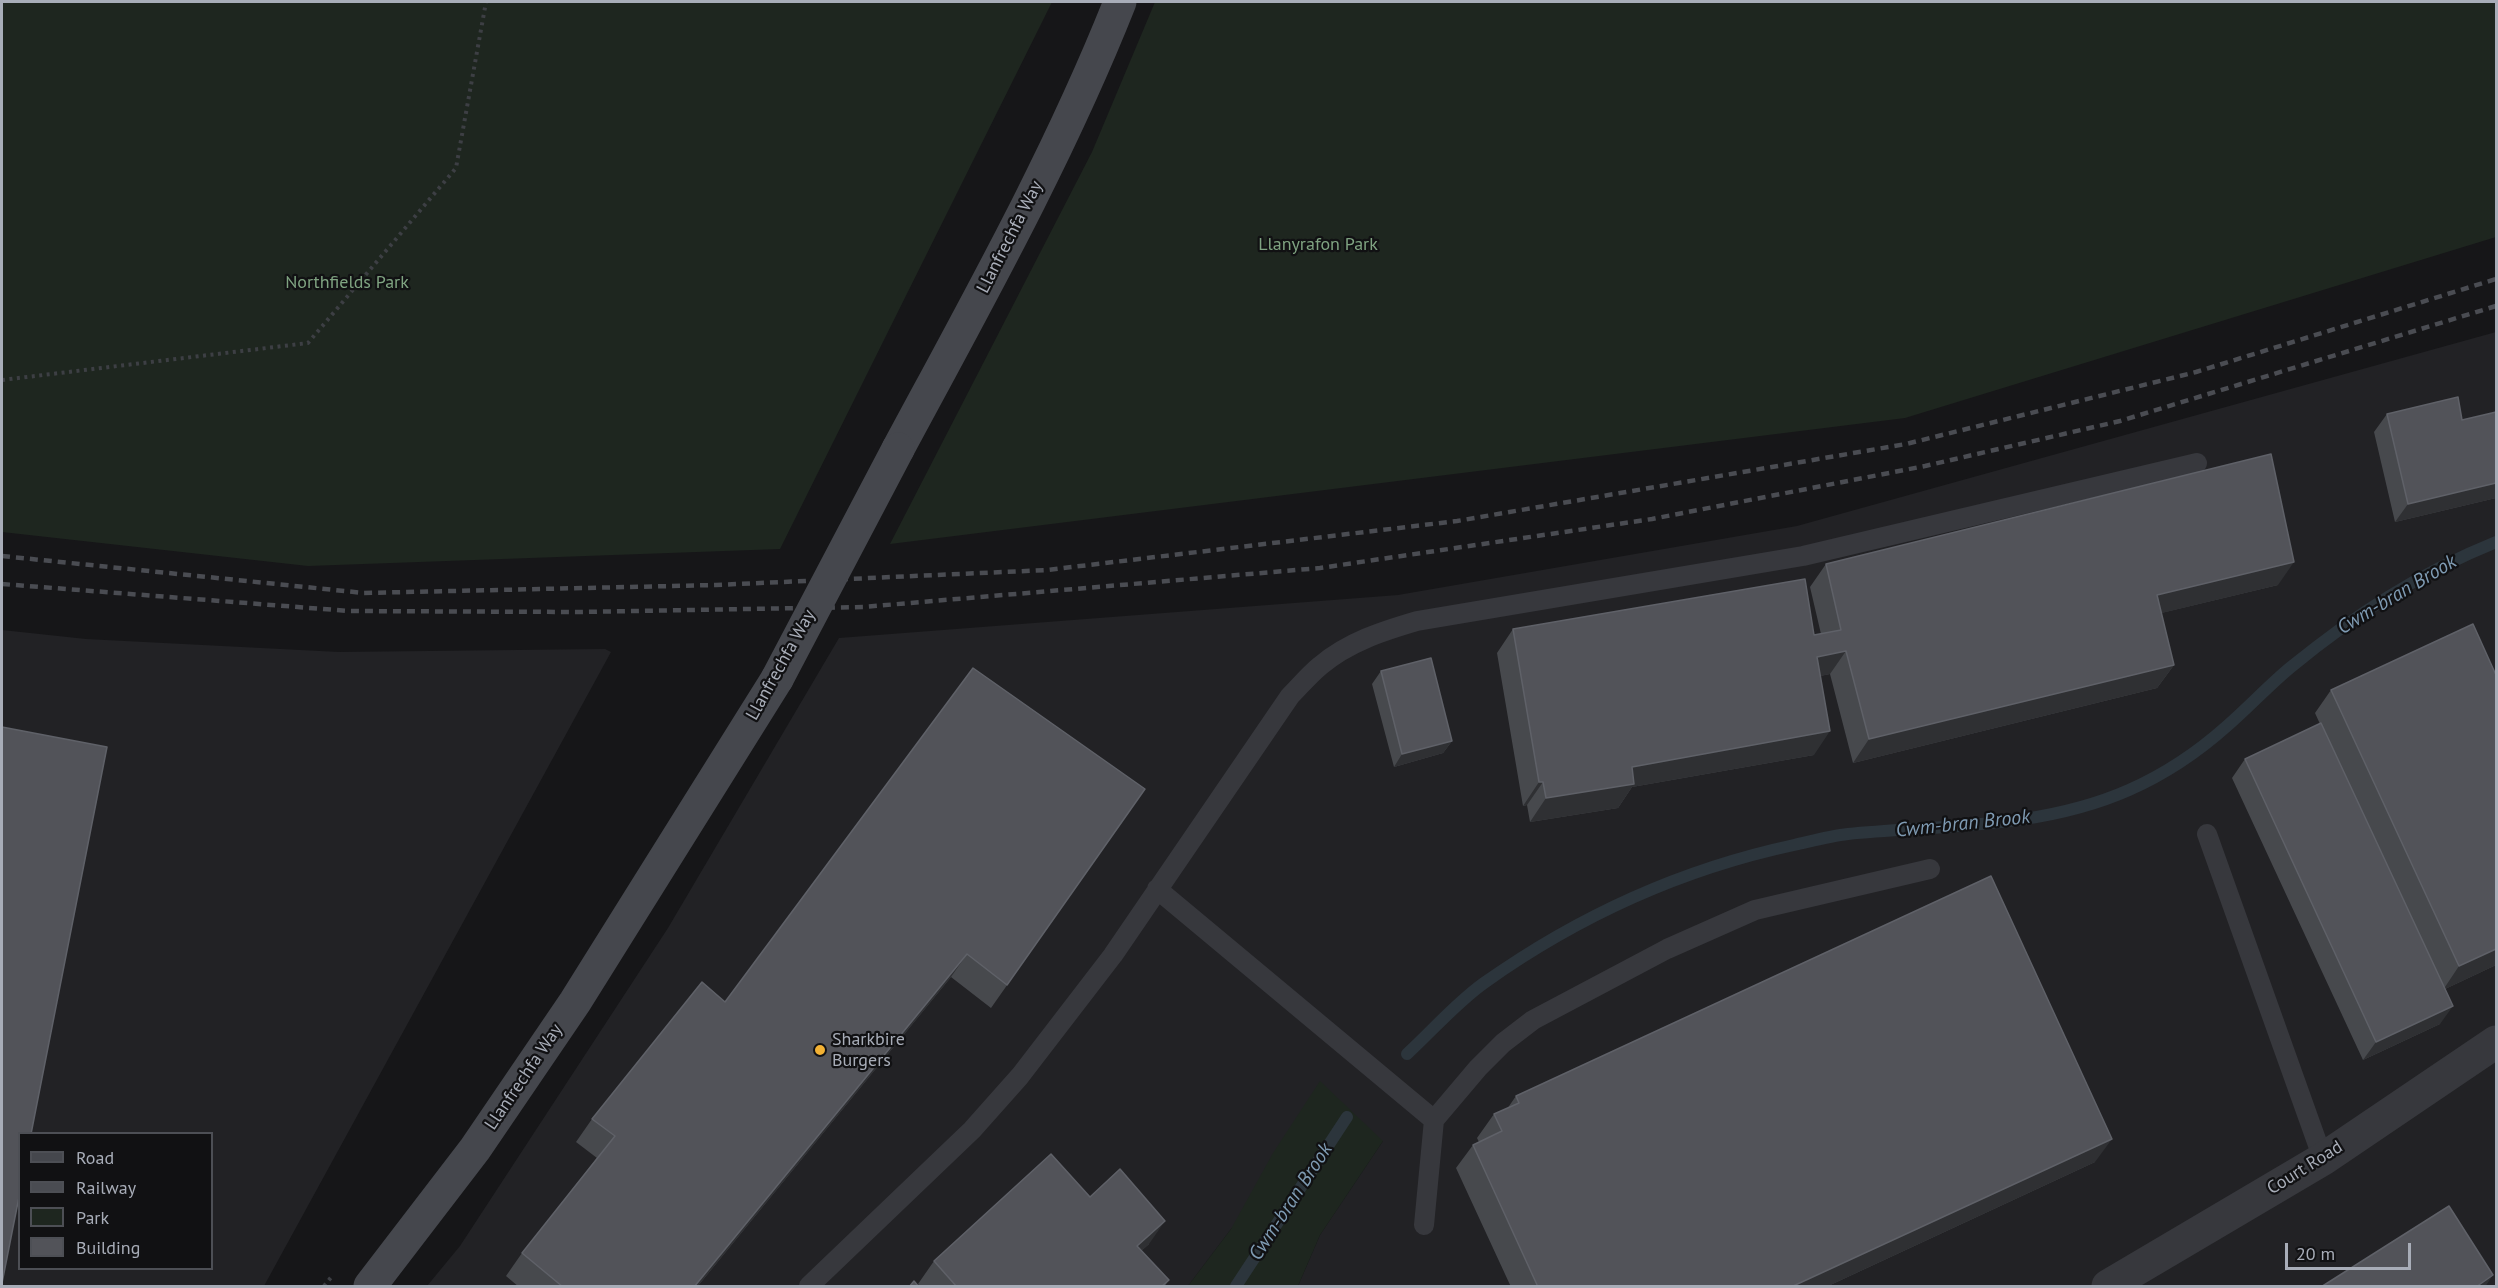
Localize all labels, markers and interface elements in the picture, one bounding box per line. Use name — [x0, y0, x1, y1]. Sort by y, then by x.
street label: Llanfrechfa Way — [972, 177, 1048, 297]
park label: Llanyrafon Park — [1258, 234, 1378, 256]
park label: Northfields Park — [285, 272, 409, 294]
water label: Cwm-bran Brook — [2333, 550, 2461, 640]
street label: Llanfrechfa Way — [742, 606, 820, 724]
water label: Cwm-bran Brook — [1895, 805, 2031, 843]
street label: Llanfrechfa Way — [481, 1020, 567, 1134]
place label: Sharkbire Burgers — [832, 1029, 905, 1072]
marker: Sharkbire Burgers — [813, 1043, 827, 1057]
legend — [18, 1132, 213, 1270]
street label: Court Road — [2263, 1136, 2347, 1200]
water label: Cwm-bran Brook — [1244, 1139, 1338, 1265]
text: Road — [76, 1146, 114, 1169]
text: Railway — [76, 1176, 136, 1199]
text: Park — [76, 1206, 109, 1229]
scale bar — [2288, 1231, 2414, 1269]
text: Building — [76, 1236, 140, 1259]
text: 20 m — [2296, 1242, 2335, 1265]

